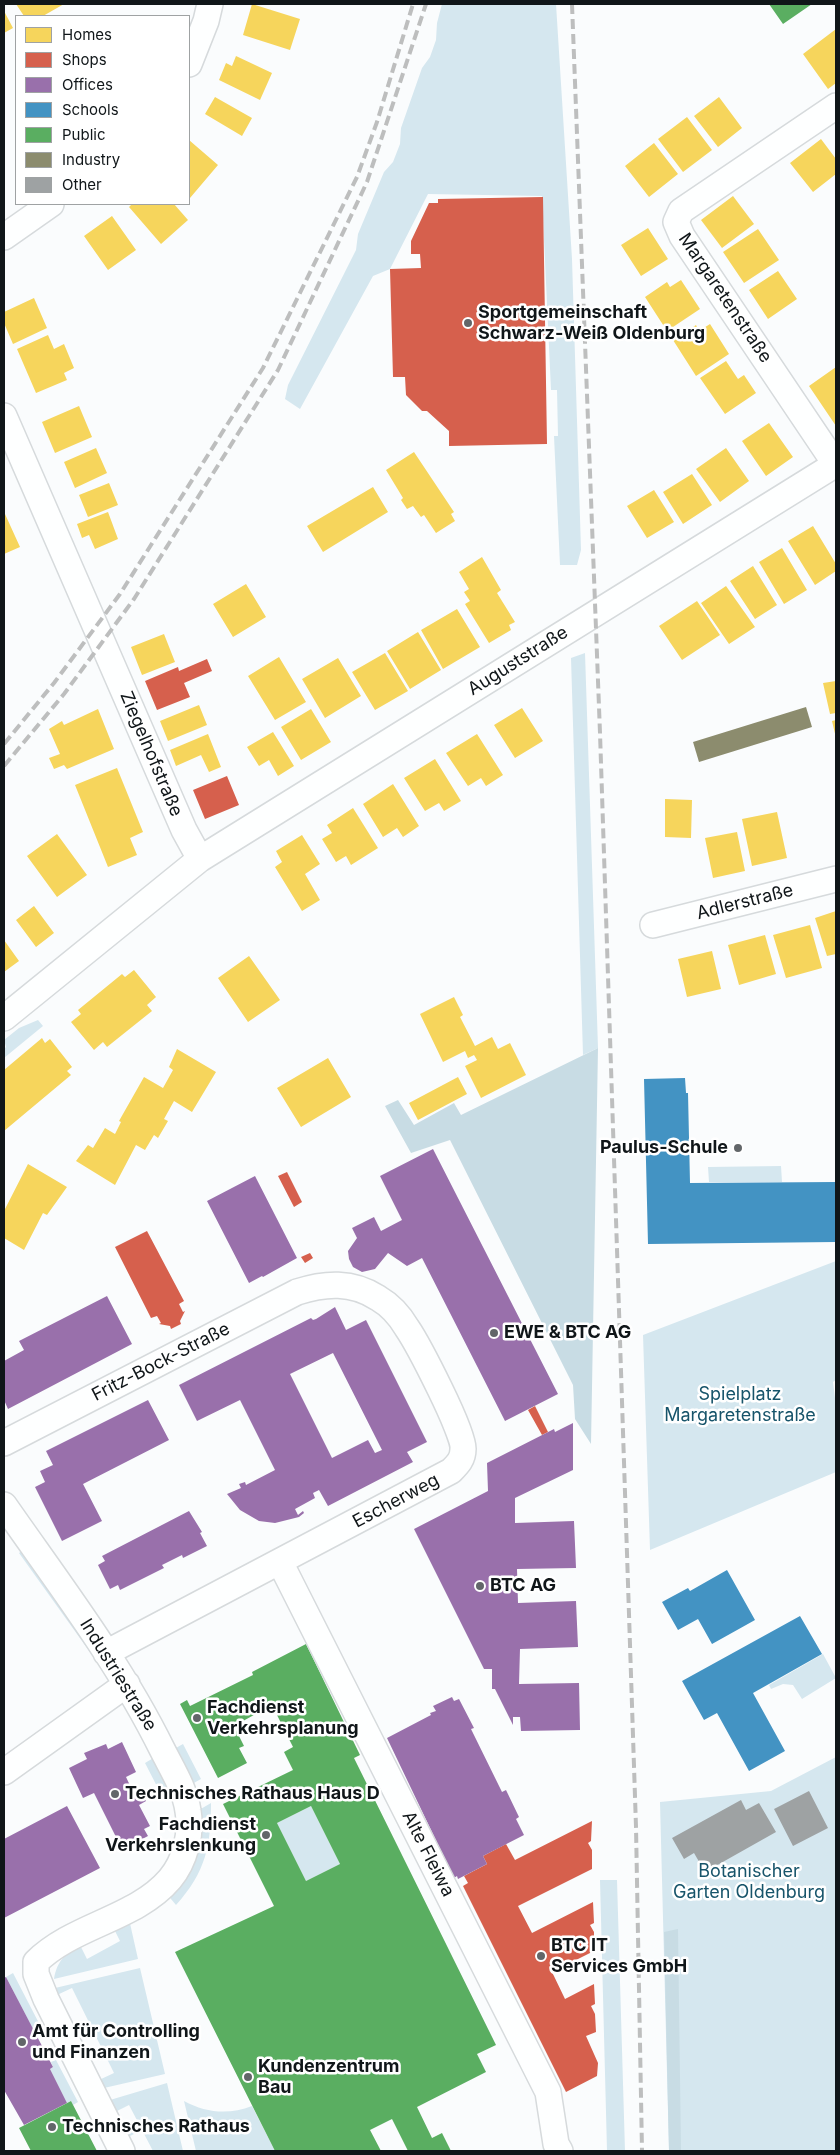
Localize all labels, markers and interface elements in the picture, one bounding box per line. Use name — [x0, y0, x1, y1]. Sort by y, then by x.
legend — [15, 15, 190, 205]
text: Homes — [62, 25, 112, 44]
text: Shops — [62, 50, 107, 69]
text: Offices — [62, 75, 113, 94]
text: Schools — [62, 100, 119, 119]
text: Public — [62, 125, 105, 144]
text: Industry — [62, 150, 120, 169]
text: Other — [62, 175, 102, 194]
street label: Margaretenstraße — [674, 229, 776, 367]
place label: Sportgemeinschaft Schwarz-Weiß Oldenburg — [478, 302, 705, 344]
marker: Sportgemeinschaft Schwarz-Weiß Oldenburg — [462, 317, 474, 329]
street label: Auguststraße — [464, 622, 572, 700]
street label: Ziegelhofstraße — [115, 688, 187, 820]
street label: Adlerstraße — [694, 880, 796, 924]
place label: Paulus-Schule — [600, 1137, 728, 1159]
marker: Paulus-Schule — [732, 1142, 744, 1154]
street label: Fritz-Bock-Straße — [89, 1318, 233, 1406]
place label: EWE & BTC AG — [504, 1322, 631, 1344]
marker: EWE & BTC AG — [488, 1327, 500, 1339]
park label: Spielplatz Margaretenstraße — [664, 1384, 816, 1426]
street label: Escherweg — [349, 1469, 443, 1533]
place label: BTC AG — [490, 1575, 556, 1597]
marker: BTC AG — [474, 1580, 486, 1592]
street label: Industriestraße — [75, 1615, 161, 1735]
place label: Fachdienst Verkehrsplanung — [207, 1697, 359, 1740]
marker: Fachdienst Verkehrsplanung — [191, 1712, 203, 1724]
place label: Technisches Rathaus Haus D — [125, 1783, 380, 1805]
marker: Technisches Rathaus Haus D — [109, 1788, 121, 1800]
street label: Alte Fleiwa — [397, 1808, 459, 1900]
place label: Fachdienst Verkehrslenkung — [105, 1814, 256, 1856]
marker: Fachdienst Verkehrslenkung — [260, 1829, 272, 1841]
park label: Botanischer Garten Oldenburg — [673, 1861, 825, 1904]
place label: BTC IT Services GmbH — [551, 1935, 687, 1978]
marker: BTC IT Services GmbH — [535, 1950, 547, 1962]
place label: Amt für Controlling und Finanzen — [32, 2021, 200, 2064]
marker: Amt für Controlling und Finanzen — [16, 2036, 28, 2048]
place label: Kundenzentrum Bau — [258, 2056, 399, 2098]
marker: Kundenzentrum Bau — [242, 2071, 254, 2083]
place label: Technisches Rathaus — [62, 2116, 250, 2138]
marker: Technisches Rathaus — [46, 2121, 58, 2133]

